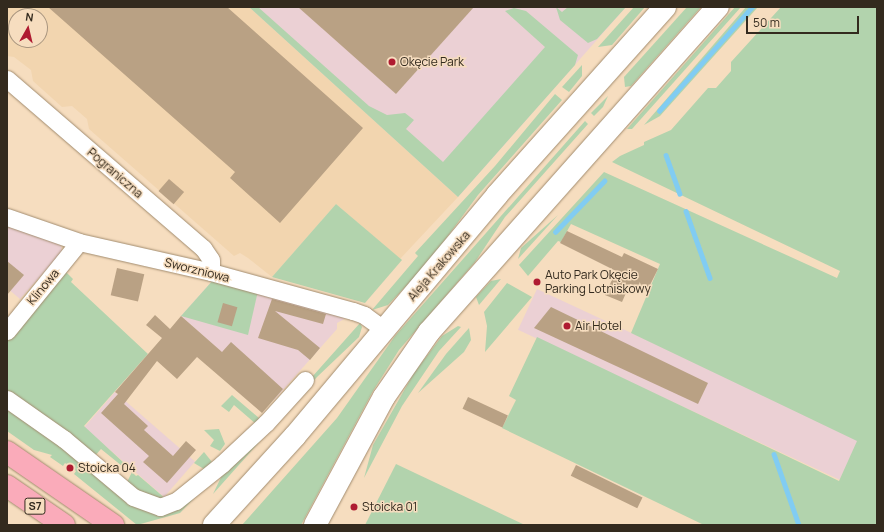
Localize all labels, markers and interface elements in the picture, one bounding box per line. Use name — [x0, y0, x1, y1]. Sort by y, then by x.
north arrow — [8, 8, 48, 48]
scale bar — [748, 8, 861, 34]
text: N — [25, 9, 35, 25]
text: 50 m — [753, 14, 780, 31]
place label: Okęcie Park — [400, 55, 464, 69]
marker: Okęcie Park — [387, 57, 397, 67]
street label: Pograniczna — [84, 145, 146, 201]
street label: Aleja Krakowska — [405, 228, 473, 304]
street label: Sworzniowa — [163, 255, 231, 285]
street label: Klinowa — [24, 266, 62, 308]
place label: Auto Park Okęcie Parking Lotniskowy — [545, 268, 651, 296]
marker: Auto Park Okęcie Parking Lotniskowy — [532, 277, 542, 287]
place label: Air Hotel — [575, 319, 622, 333]
marker: Air Hotel — [562, 321, 572, 331]
place label: Stoicka 04 — [78, 461, 136, 475]
marker: Stoicka 04 — [65, 463, 75, 473]
road number: S7 — [24, 497, 46, 515]
place label: Stoicka 01 — [362, 500, 418, 514]
marker: Stoicka 01 — [349, 502, 359, 512]

